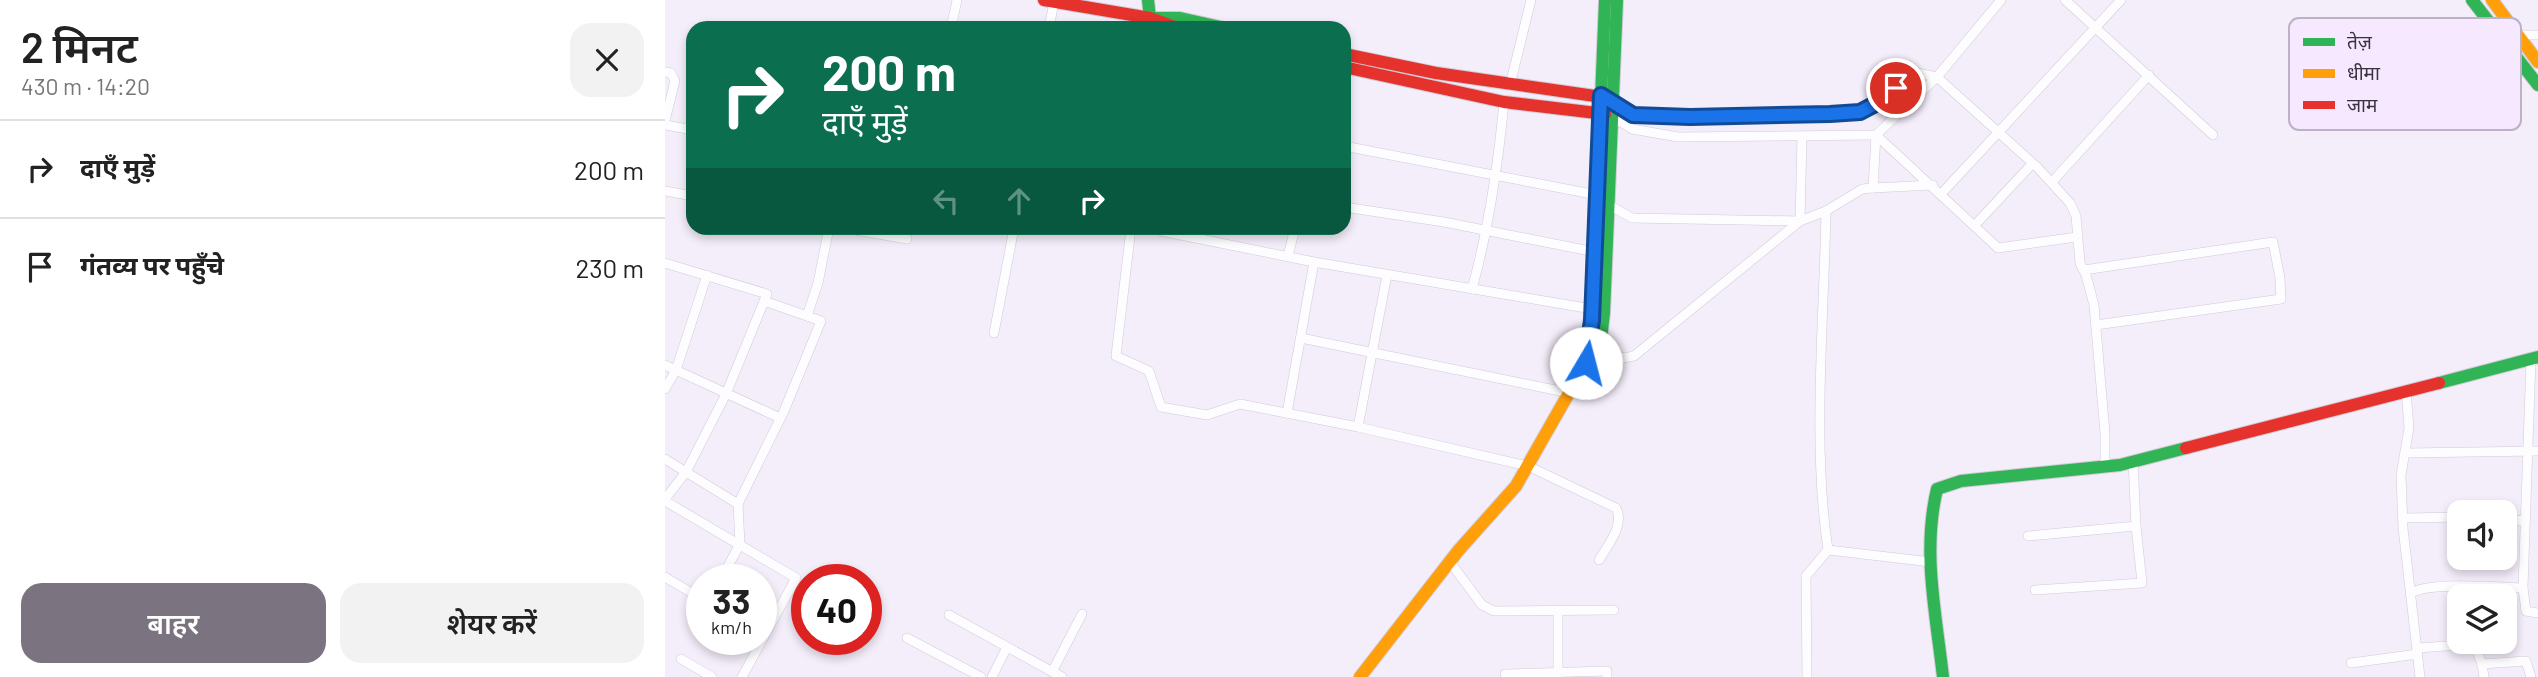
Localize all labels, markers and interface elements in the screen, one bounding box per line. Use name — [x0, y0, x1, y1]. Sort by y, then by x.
legend — [2289, 18, 2521, 130]
text: 2 मिनट — [21, 21, 138, 71]
button: close — [570, 23, 644, 97]
text: तेज़ — [2347, 30, 2373, 53]
text: 200 m — [822, 42, 956, 101]
icon: right — [707, 49, 798, 140]
pin — [1866, 58, 1926, 118]
text: धीमा — [2347, 61, 2381, 84]
icon: arrive — [1877, 69, 1915, 107]
text: 430 m · 14:20 — [21, 72, 150, 100]
text: जाम — [2347, 93, 2378, 116]
text: दाएँ मुड़ें — [822, 102, 908, 140]
icon: right — [21, 150, 59, 188]
text: दाएँ मुड़ें — [80, 151, 155, 182]
text: 200 m — [574, 154, 644, 185]
icon: left — [927, 182, 965, 220]
icon: ahead — [1000, 182, 1038, 220]
icon: right — [1073, 182, 1111, 220]
icon: arrive — [21, 248, 59, 286]
text: गंतव्य पर पहुँचे — [80, 249, 224, 280]
text: 230 m — [575, 252, 644, 283]
position arrow — [1549, 326, 1623, 400]
map controls — [2447, 500, 2517, 654]
button: sound — [2447, 500, 2517, 570]
speed limit sign: 40 — [791, 564, 882, 655]
text: 33 — [713, 579, 750, 621]
button: बाहर — [21, 583, 326, 663]
button: शेयर करें — [340, 583, 644, 663]
button: layers — [2447, 584, 2517, 654]
text: km/h — [711, 616, 752, 638]

